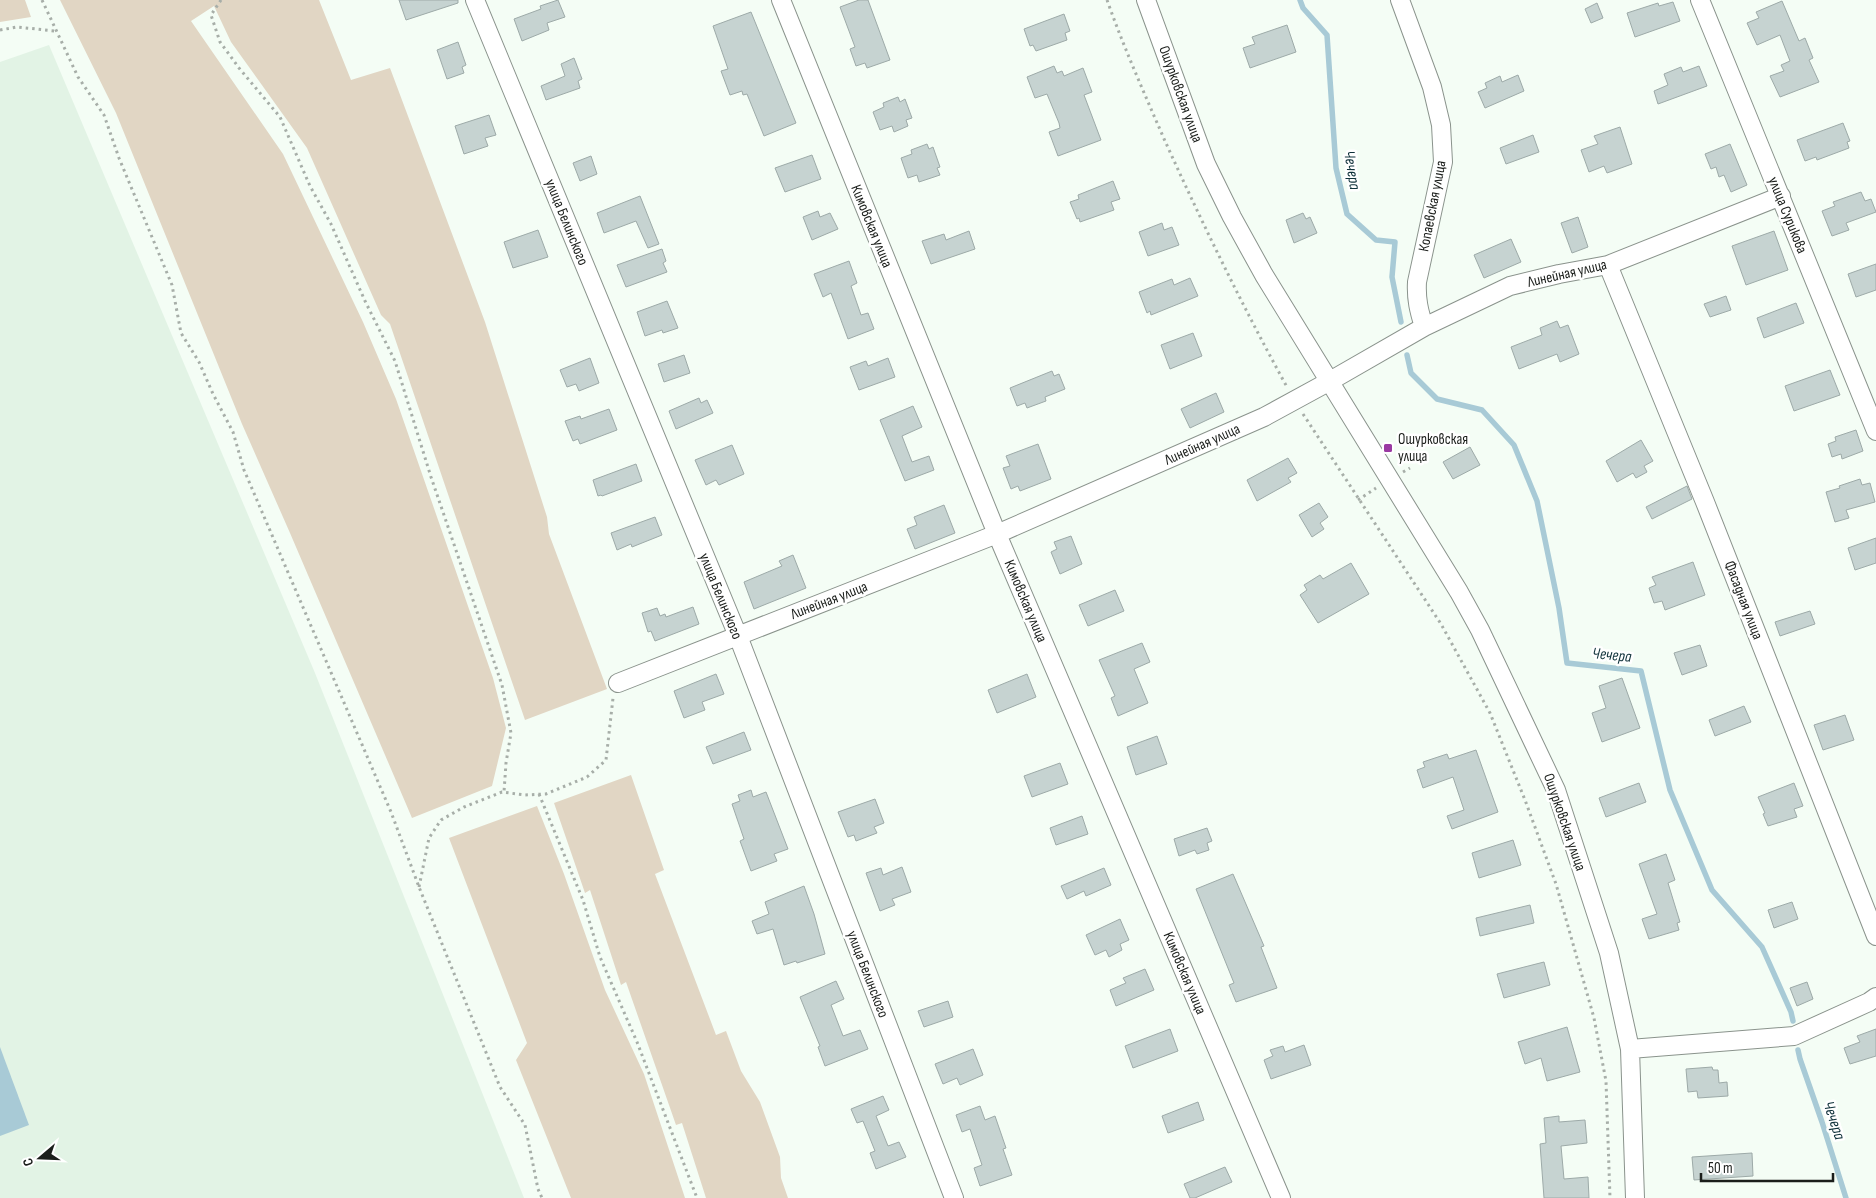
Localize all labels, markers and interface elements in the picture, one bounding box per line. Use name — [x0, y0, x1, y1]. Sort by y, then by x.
street label: Ошурковская улица — [1154, 43, 1207, 145]
water label: Чечера — [1339, 149, 1364, 192]
street label: Копаевская улица — [1414, 159, 1451, 253]
street label: улица Сурикова — [1764, 174, 1812, 256]
street label: улица Белинского — [541, 176, 592, 268]
street label: Кимовская улица — [846, 182, 897, 271]
street label: Линейная улица — [1525, 255, 1609, 292]
street label: Линейная улица — [1161, 419, 1243, 470]
place label: Ошурковская улица — [1398, 430, 1468, 466]
marker: Ошурковская улица — [1382, 442, 1394, 454]
street label: улица Белинского — [695, 550, 746, 642]
street label: Кимовская улица — [1000, 557, 1051, 645]
street label: Фасадная улица — [1720, 558, 1767, 642]
street label: Линейная улица — [787, 577, 870, 624]
water label: Чечера — [1591, 644, 1633, 667]
street label: Ошурковская улица — [1539, 771, 1590, 874]
street label: улица Белинского — [842, 928, 893, 1020]
street label: Кимовская улица — [1159, 929, 1210, 1017]
water label: Чечера — [1818, 1099, 1849, 1143]
north arrow — [15, 1133, 65, 1183]
scale bar — [1701, 1150, 1834, 1182]
text: С — [19, 1156, 37, 1168]
text: 50 m — [1708, 1159, 1733, 1178]

